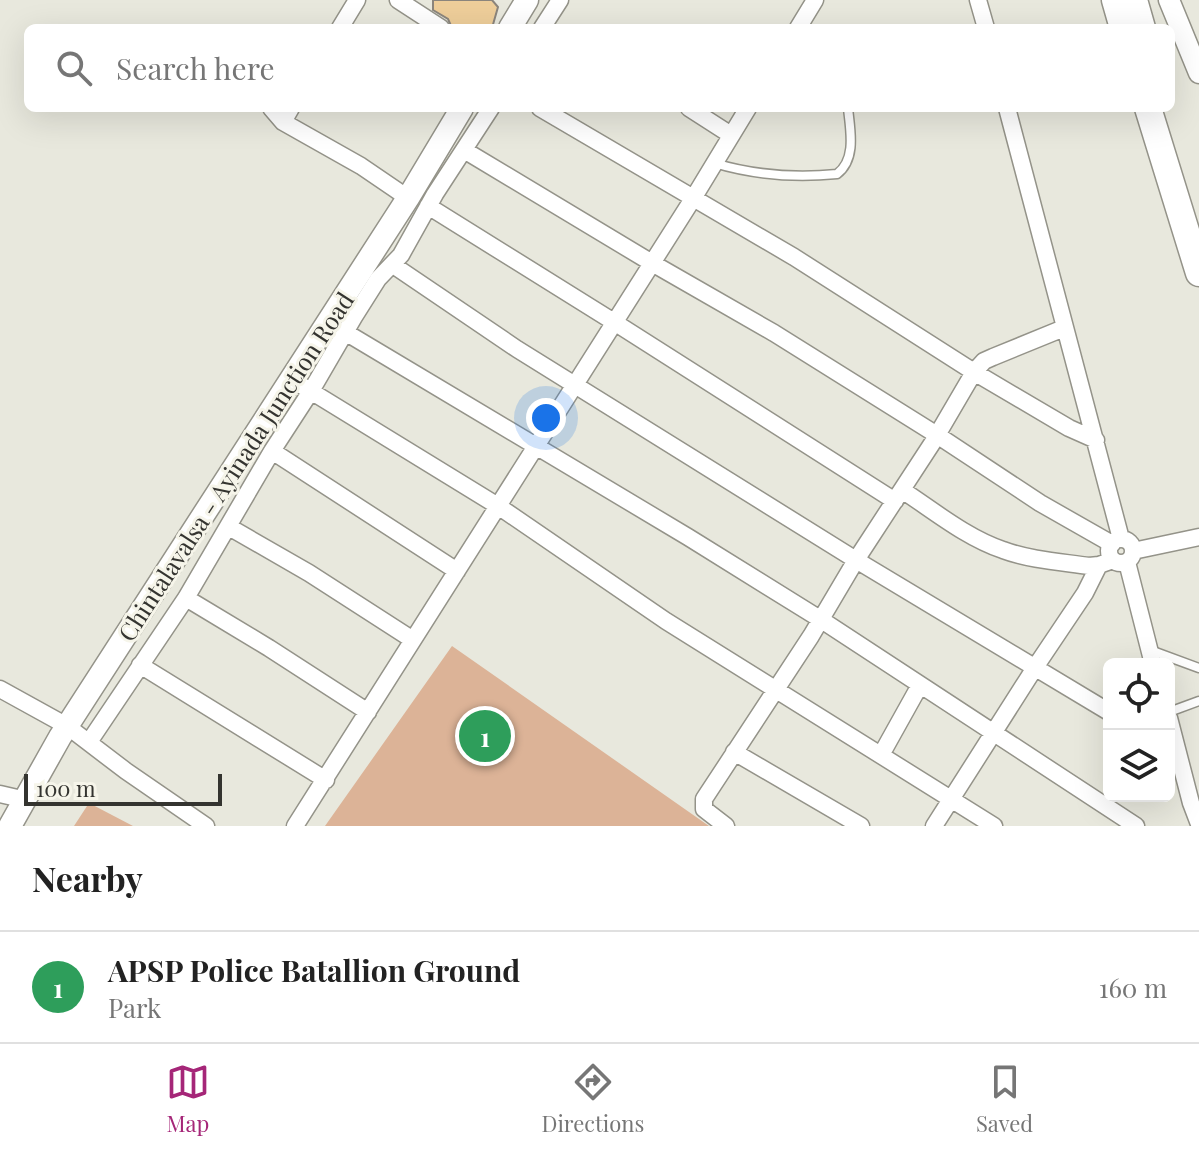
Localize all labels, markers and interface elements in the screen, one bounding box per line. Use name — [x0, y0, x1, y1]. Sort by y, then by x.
search box — [24, 24, 1175, 112]
icon: search — [52, 46, 96, 90]
text: Search here — [116, 48, 275, 88]
street label: Chintalavalsa - Ayinada Junction Road — [110, 285, 360, 647]
your location — [526, 398, 566, 438]
map controls — [1103, 658, 1175, 802]
button: locate — [1103, 658, 1175, 730]
pin: 1 — [459, 706, 511, 766]
button: layers — [1103, 730, 1175, 802]
scale bar — [24, 770, 222, 806]
text: 100 m — [36, 773, 96, 803]
text: Nearby — [32, 855, 143, 901]
text: APSP Police Batallion Ground — [108, 950, 520, 990]
text: 1 — [53, 970, 63, 1005]
text: 160 m — [1099, 970, 1167, 1005]
text: Park — [108, 990, 161, 1025]
tab: Map — [166, 1060, 210, 1138]
tab: Directions — [541, 1060, 644, 1138]
tab: Saved — [976, 1060, 1033, 1138]

